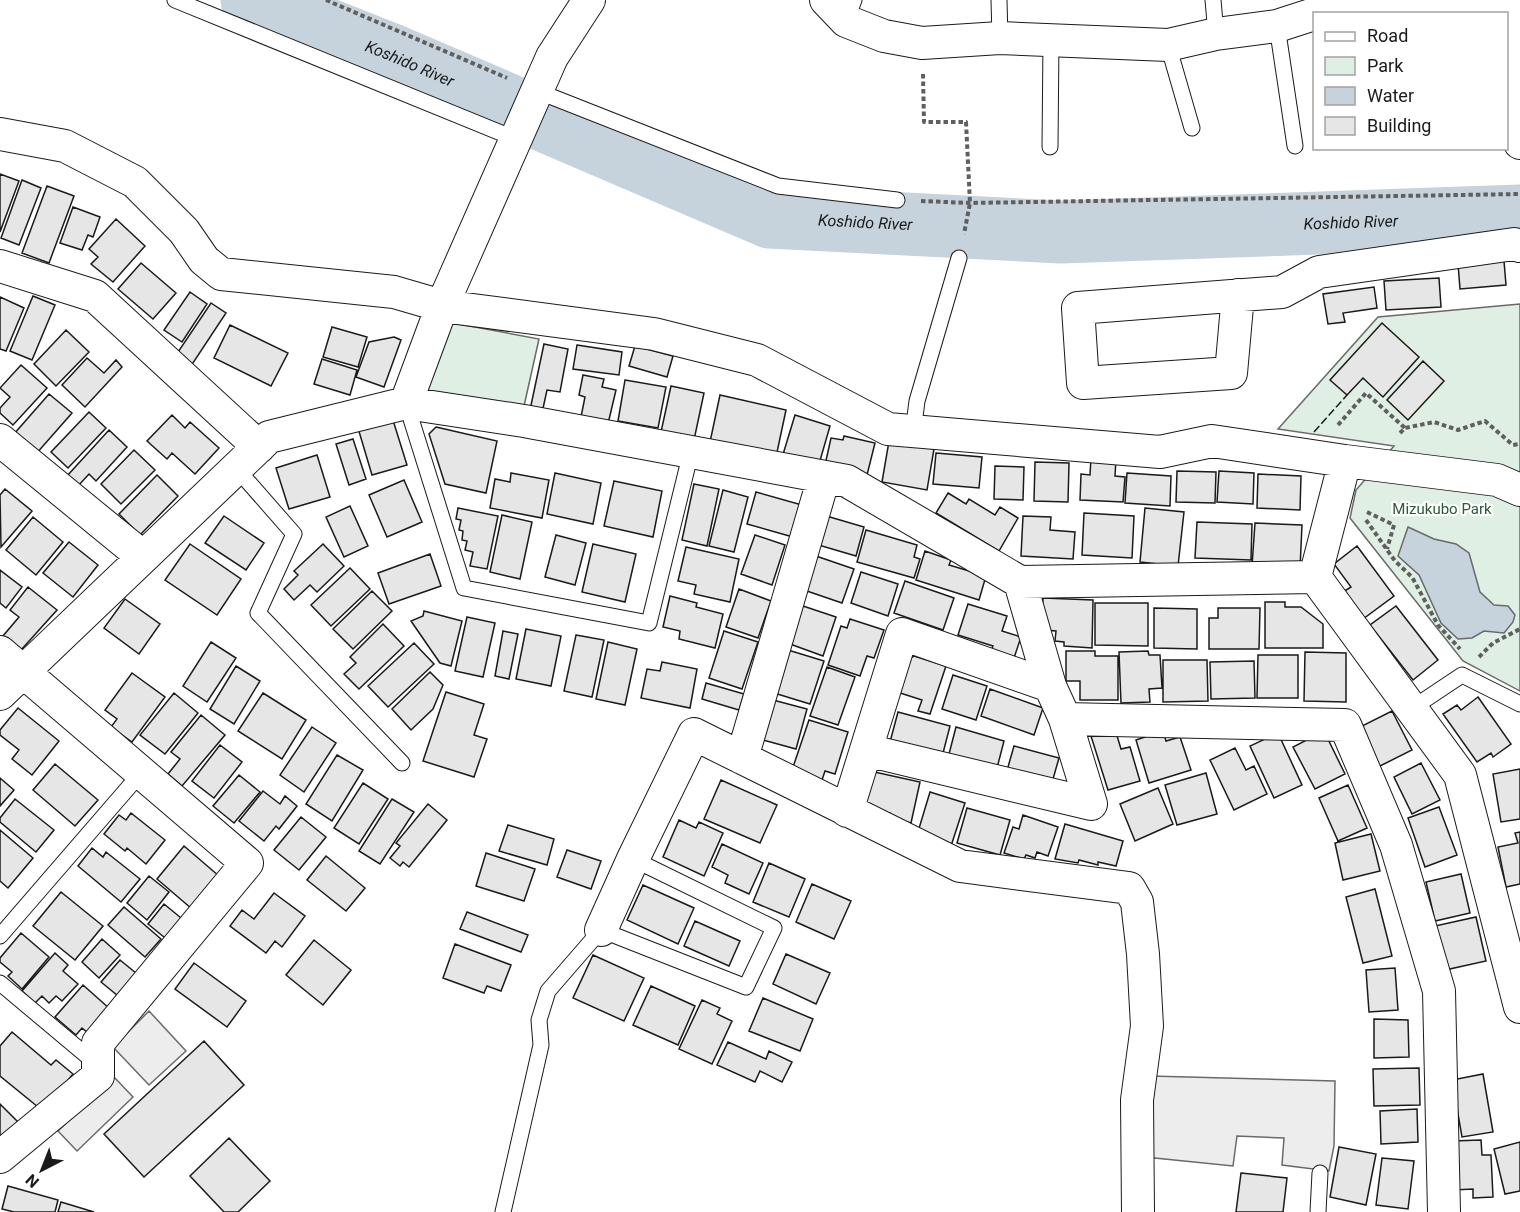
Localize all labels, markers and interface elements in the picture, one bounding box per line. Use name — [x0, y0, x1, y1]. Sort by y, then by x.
legend — [1313, 12, 1508, 150]
text: Road — [1367, 25, 1408, 46]
water label: Koshido River — [363, 37, 458, 91]
text: Park — [1367, 55, 1404, 76]
text: Water — [1367, 85, 1414, 106]
text: Building — [1367, 115, 1431, 136]
water label: Koshido River — [817, 210, 914, 234]
water label: Koshido River — [1303, 211, 1399, 234]
park label: Mizukubo Park — [1392, 500, 1492, 518]
north arrow — [12, 1140, 72, 1200]
text: N — [22, 1170, 43, 1192]

